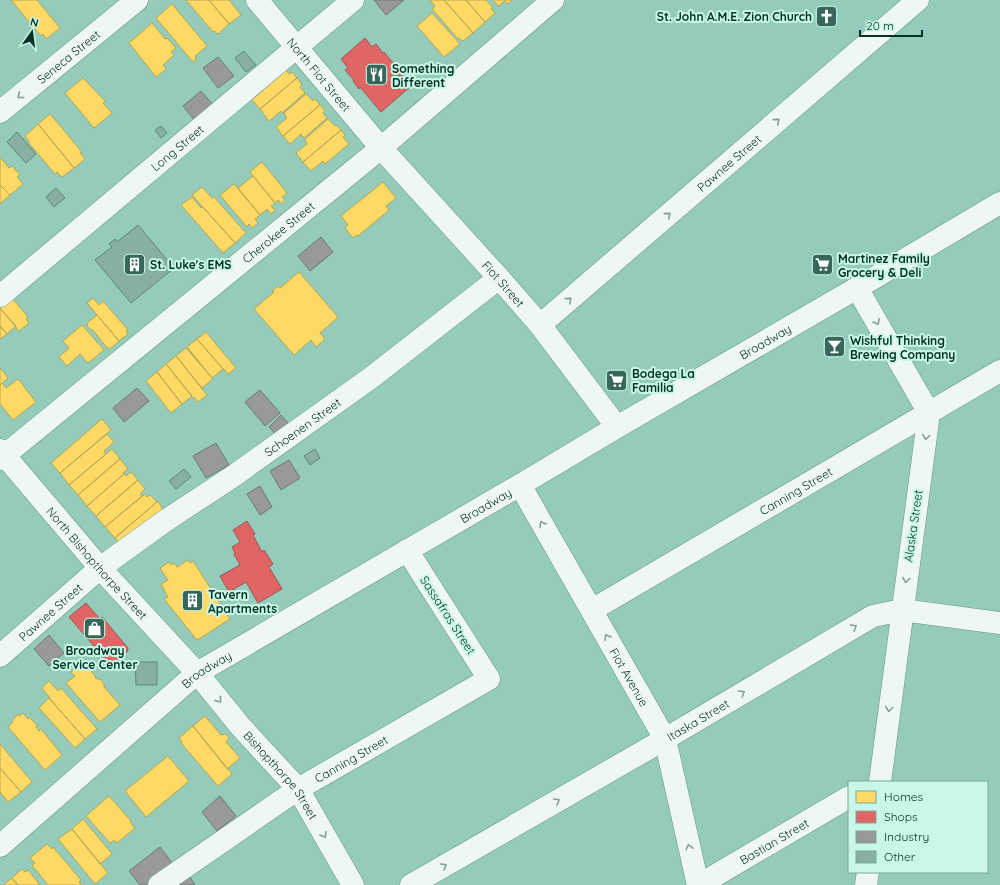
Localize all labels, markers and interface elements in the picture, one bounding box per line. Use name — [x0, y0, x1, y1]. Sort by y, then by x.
church icon: St. John A.M.E. Zion Church — [814, 3, 840, 29]
place label: St. John A.M.E. Zion Church — [657, 9, 812, 24]
north arrow — [12, 12, 52, 52]
scale bar — [860, 12, 922, 38]
text: N — [29, 15, 40, 30]
text: 20 m — [866, 18, 894, 33]
street label: Seneca Street — [34, 26, 103, 86]
street label: North Fiot Street — [284, 34, 354, 114]
place label: Something Different — [392, 61, 454, 90]
restaurant icon: Something Different — [363, 62, 389, 88]
one-way arrow — [17, 91, 25, 98]
one-way arrow — [772, 119, 780, 126]
street label: Long Street — [148, 121, 206, 174]
street label: Pawnee Street — [694, 131, 764, 194]
street label: Cherokee Street — [239, 198, 317, 266]
one-way arrow — [663, 213, 671, 220]
building icon: St. Luke's EMS — [122, 251, 148, 277]
place label: Martinez Family Grocery & Deli — [838, 251, 930, 280]
supermarket icon: Martinez Family Grocery & Deli — [810, 252, 836, 278]
place label: St. Luke's EMS — [150, 257, 231, 272]
street label: Fiot Street — [479, 257, 528, 310]
one-way arrow — [565, 298, 572, 305]
one-way arrow — [872, 318, 879, 325]
street label: Broadway — [737, 320, 794, 362]
place label: Wishful Thinking Brewing Company — [850, 333, 955, 362]
bar icon: Wishful Thinking Brewing Company — [821, 334, 847, 360]
place label: Bodega La Familia — [632, 366, 695, 395]
supermarket icon: Bodega La Familia — [604, 367, 630, 393]
street label: Schoenen Street — [261, 394, 344, 459]
one-way arrow — [921, 434, 930, 441]
street label: Canning Street — [756, 463, 835, 518]
street label: Broadway — [457, 484, 514, 526]
street label: Alaska Street — [900, 489, 926, 563]
street label: North Bishopthorpe Street — [44, 503, 151, 622]
one-way arrow — [540, 521, 547, 528]
street label: Sassafras Street — [417, 573, 479, 657]
one-way arrow — [902, 577, 911, 583]
street label: Pawnee Street — [15, 580, 85, 644]
place label: Tavern Apartments — [208, 587, 277, 616]
building icon: Tavern Apartments — [179, 588, 205, 614]
shop icon: Broadway Service Center — [82, 616, 108, 642]
one-way arrow — [850, 625, 857, 632]
one-way arrow — [605, 634, 612, 641]
place label: Broadway Service Center — [52, 643, 138, 672]
street label: Fiot Avenue — [607, 645, 652, 709]
street label: Broadway — [178, 647, 234, 691]
one-way arrow — [738, 691, 745, 698]
one-way arrow — [215, 695, 222, 703]
street label: Itaska Street — [664, 695, 732, 744]
one-way arrow — [885, 706, 894, 712]
street label: Bishopthorpe Street — [241, 727, 321, 822]
street label: Canning Street — [312, 732, 390, 786]
legend — [848, 781, 988, 873]
text: Homes — [884, 789, 924, 804]
one-way arrow — [553, 798, 560, 805]
text: Shops — [884, 809, 918, 824]
street label: Bastian Street — [737, 815, 811, 867]
text: Industry — [884, 829, 929, 844]
one-way arrow — [320, 831, 327, 838]
one-way arrow — [686, 844, 694, 850]
text: Other — [884, 849, 916, 864]
one-way arrow — [440, 863, 447, 870]

